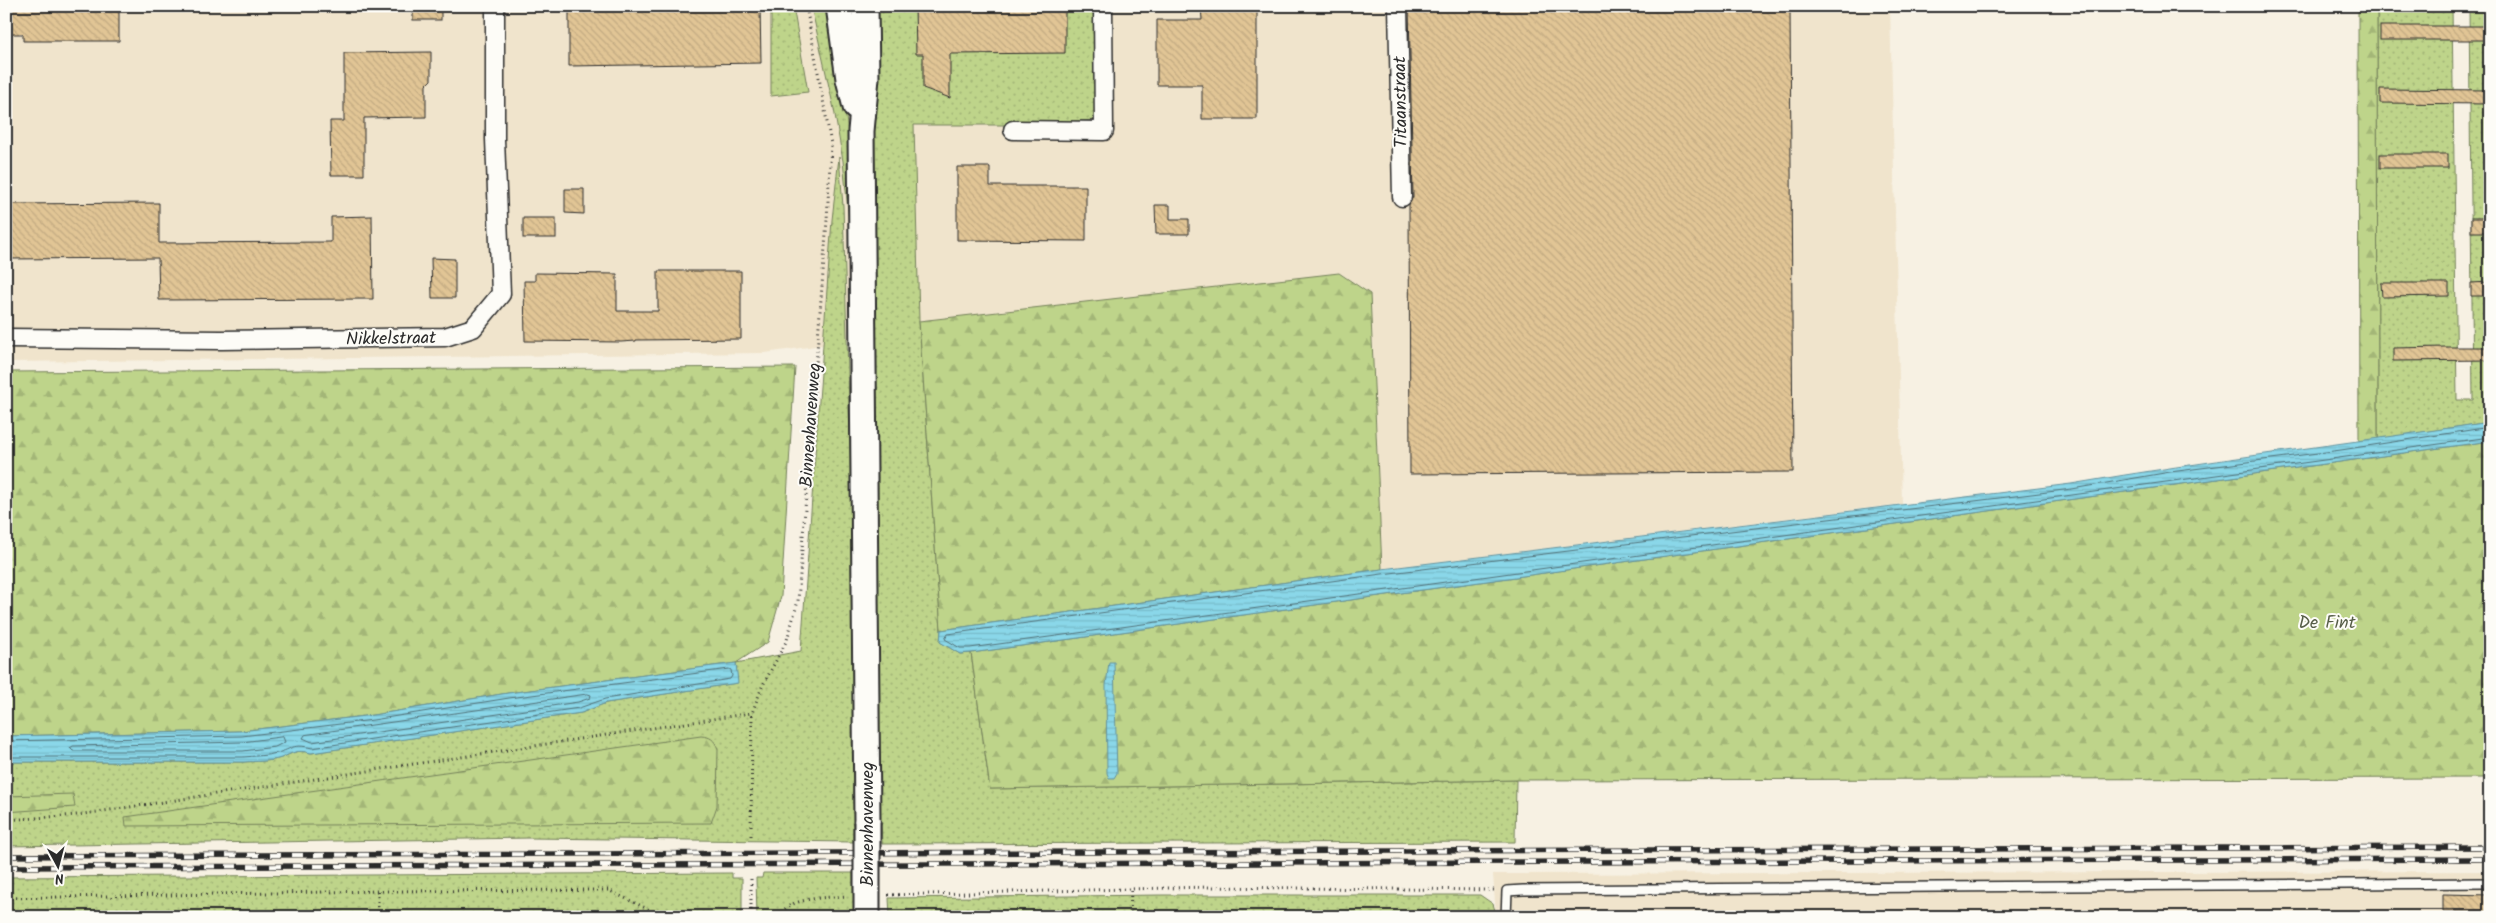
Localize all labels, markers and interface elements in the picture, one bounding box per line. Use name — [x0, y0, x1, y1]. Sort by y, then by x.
street label: Titaanstraat — [1386, 55, 1417, 148]
street label: Nikkelstraat — [346, 324, 437, 355]
street label: Binnenhavenweg — [793, 362, 830, 488]
park label: De Fint — [2298, 609, 2357, 638]
street label: Binnenhavenweg — [854, 762, 883, 886]
north arrow — [32, 840, 82, 890]
text: N — [54, 866, 65, 889]

